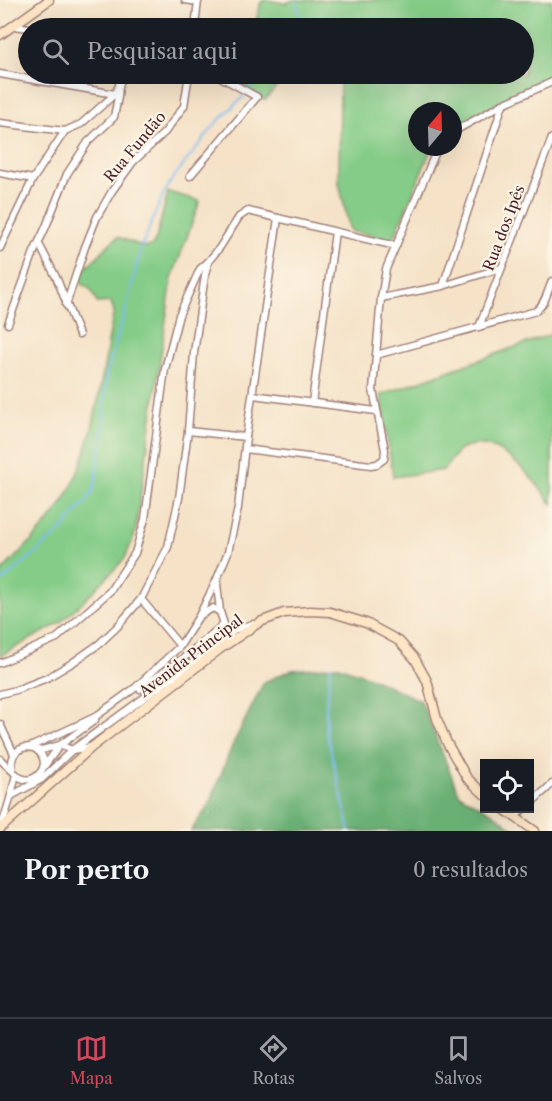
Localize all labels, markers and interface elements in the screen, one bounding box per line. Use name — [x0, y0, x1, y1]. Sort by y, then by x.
search box — [18, 18, 534, 84]
icon: search — [39, 35, 72, 68]
text: Pesquisar aqui — [87, 38, 237, 65]
north arrow — [408, 102, 462, 156]
street label: Rua Fundão — [100, 107, 170, 186]
street label: Rua dos Ipês — [478, 182, 529, 273]
street label: Avenida Principal — [134, 610, 247, 702]
map controls — [480, 759, 534, 813]
button: locate — [480, 759, 534, 813]
text: Por perto — [24, 854, 149, 886]
text: 0 resultados — [413, 858, 528, 882]
tab: Mapa — [70, 1032, 113, 1088]
tab: Rotas — [252, 1032, 295, 1088]
tab: Salvos — [435, 1032, 482, 1088]

